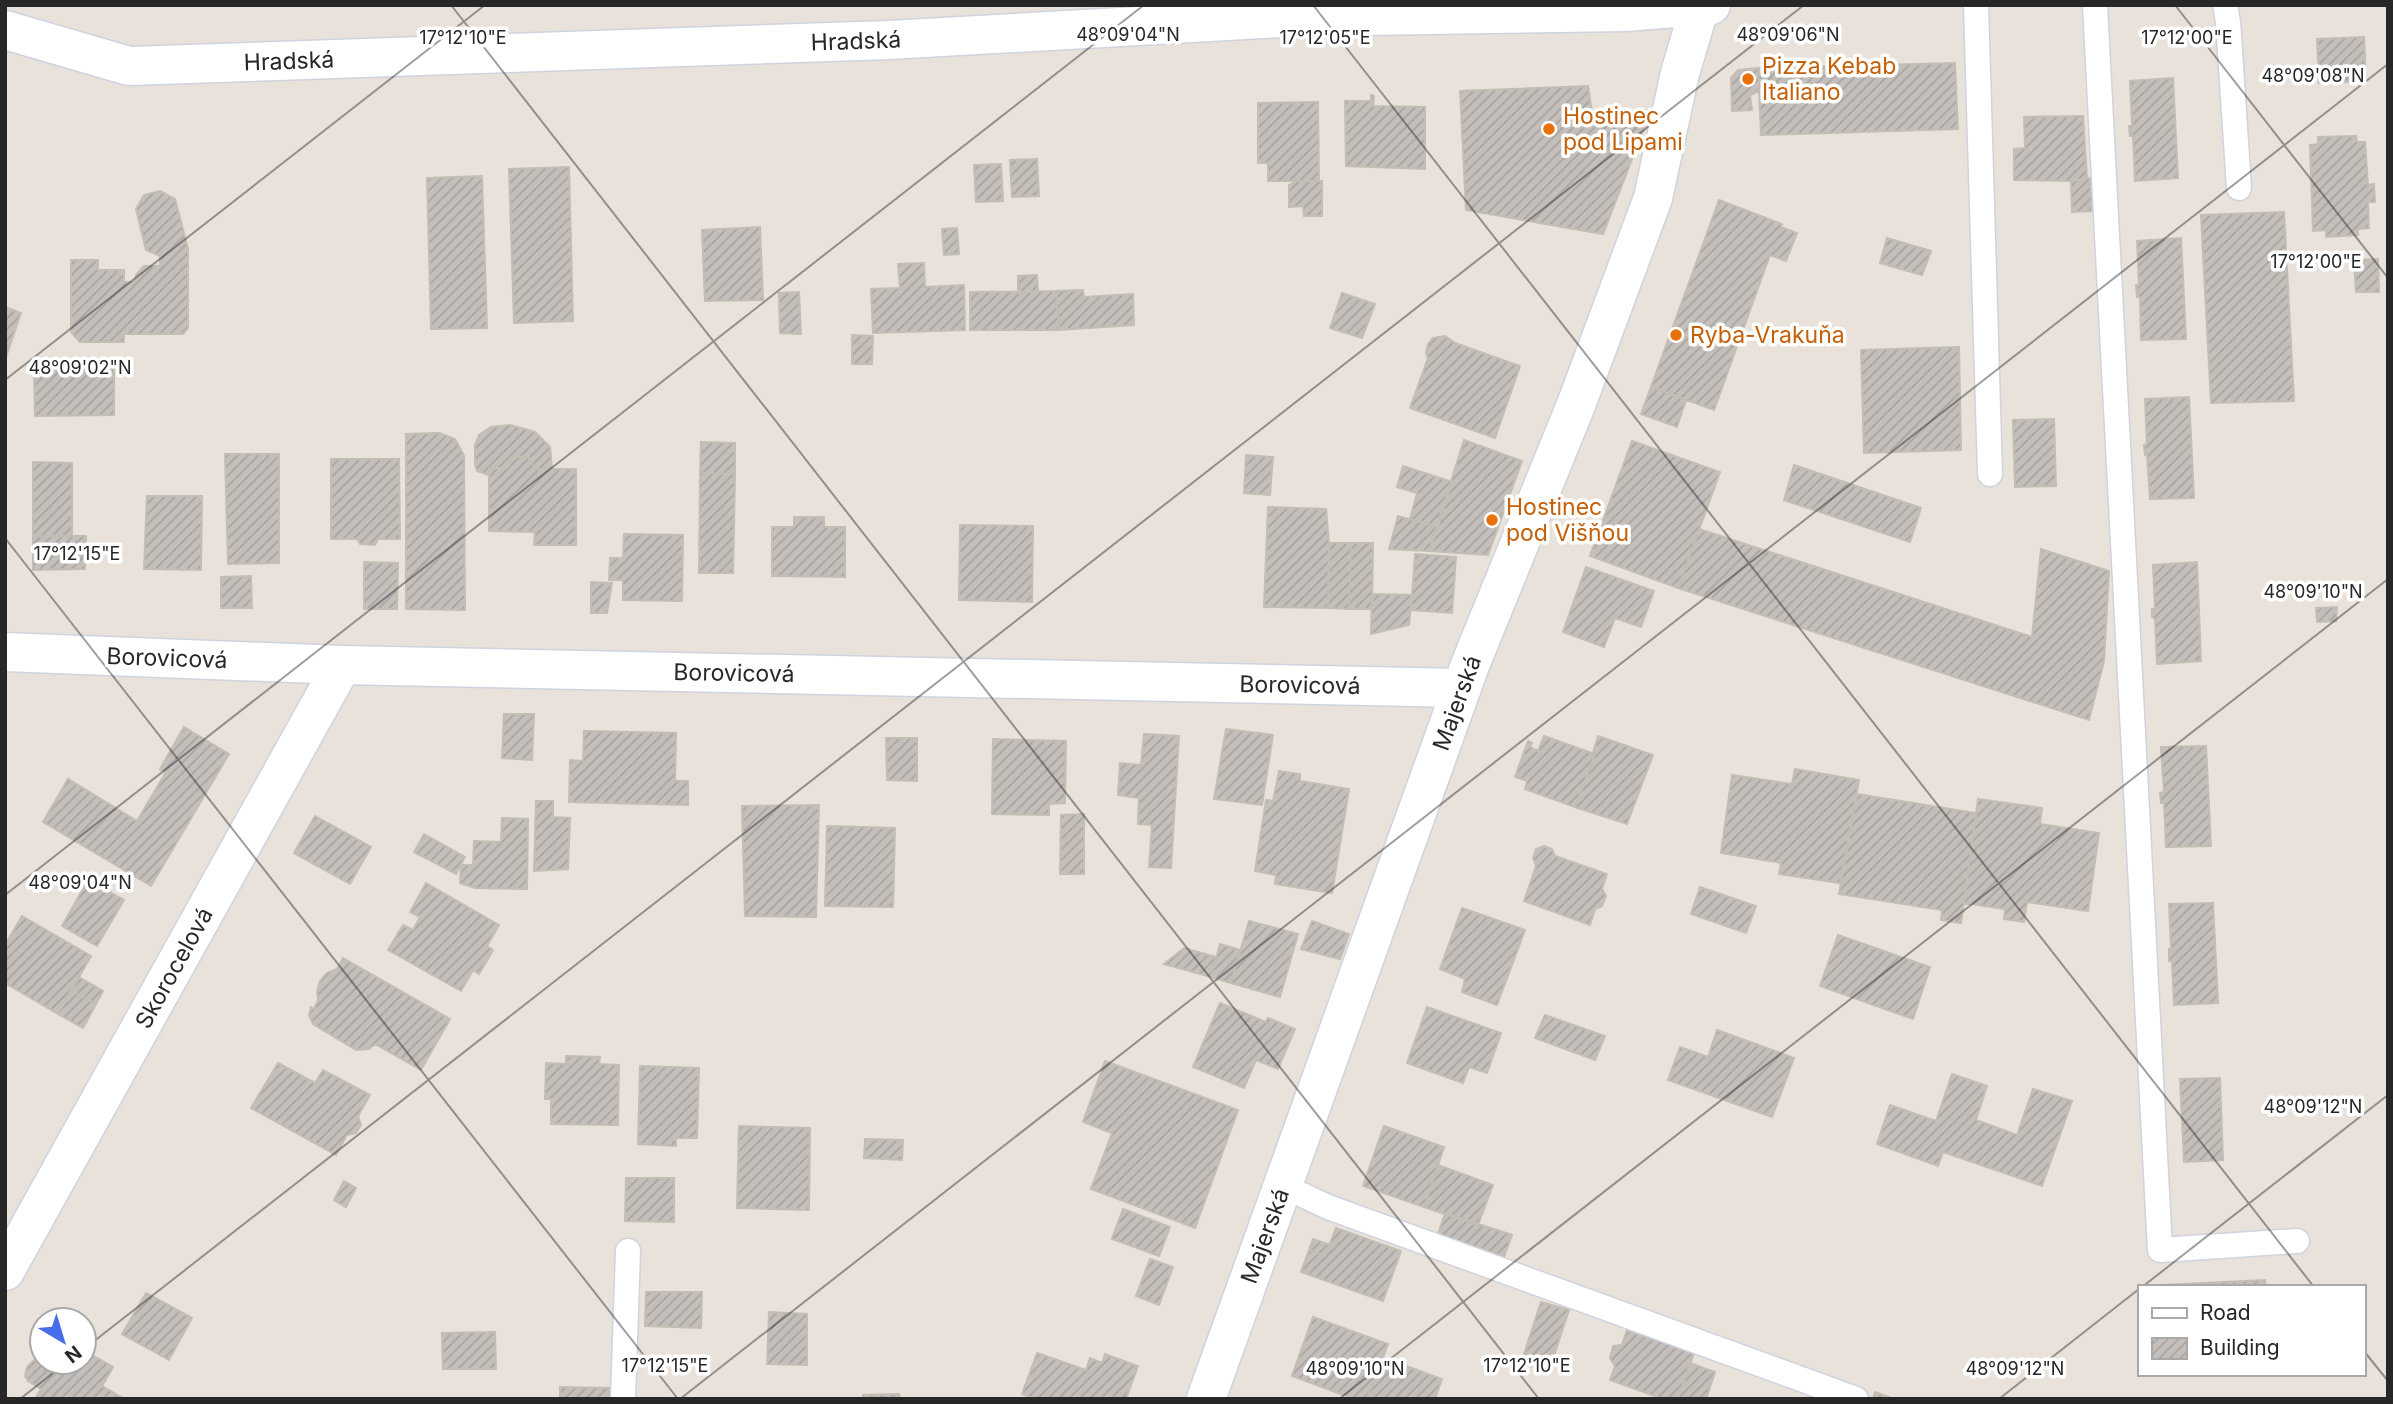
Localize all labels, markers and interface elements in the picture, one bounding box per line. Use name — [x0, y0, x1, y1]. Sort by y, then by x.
text: 48°09'04"N — [1076, 24, 1180, 45]
text: 48°09'06"N — [1736, 24, 1840, 45]
street label: Hradská — [810, 25, 902, 57]
text: 17°12'10"E — [419, 27, 507, 48]
text: 17°12'05"E — [1280, 27, 1370, 48]
text: 17°12'00"E — [2141, 27, 2233, 48]
street label: Hradská — [243, 45, 335, 77]
place label: Pizza Kebab Italiano — [1762, 52, 1896, 106]
text: 48°09'08"N — [2261, 65, 2365, 86]
marker: Pizza Kebab Italiano — [1740, 71, 1756, 87]
place label: Hostinec pod Lipami — [1563, 102, 1683, 156]
marker: Hostinec pod Lipami — [1541, 121, 1557, 137]
text: 17°12'00"E — [2270, 251, 2362, 272]
place label: Ryba-Vrakuňa — [1690, 321, 1845, 349]
marker: Ryba-Vrakuňa — [1668, 327, 1684, 343]
text: 48°09'02"N — [29, 357, 131, 378]
place label: Hostinec pod Višňou — [1506, 493, 1629, 547]
marker: Hostinec pod Višňou — [1484, 512, 1500, 528]
text: 17°12'15"E — [34, 543, 120, 564]
text: 48°09'10"N — [2263, 581, 2363, 602]
street label: Borovicová — [106, 642, 228, 674]
street label: Majerská — [1427, 652, 1487, 754]
street label: Borovicová — [673, 658, 795, 688]
street label: Borovicová — [1239, 670, 1361, 700]
text: 48°09'04"N — [28, 872, 132, 893]
street label: Skorocelová — [129, 903, 219, 1033]
text: 48°09'12"N — [2264, 1096, 2362, 1117]
street label: Majerská — [1235, 1185, 1295, 1287]
legend — [2138, 1285, 2365, 1376]
text: Road — [2200, 1300, 2251, 1325]
north arrow — [28, 1306, 98, 1376]
text: Building — [2200, 1335, 2280, 1360]
text: N — [60, 1340, 86, 1368]
text: 17°12'15"E — [622, 1355, 708, 1376]
text: 17°12'10"E — [1483, 1355, 1571, 1376]
text: 48°09'10"N — [1305, 1358, 1405, 1379]
text: 48°09'12"N — [1966, 1358, 2064, 1379]

